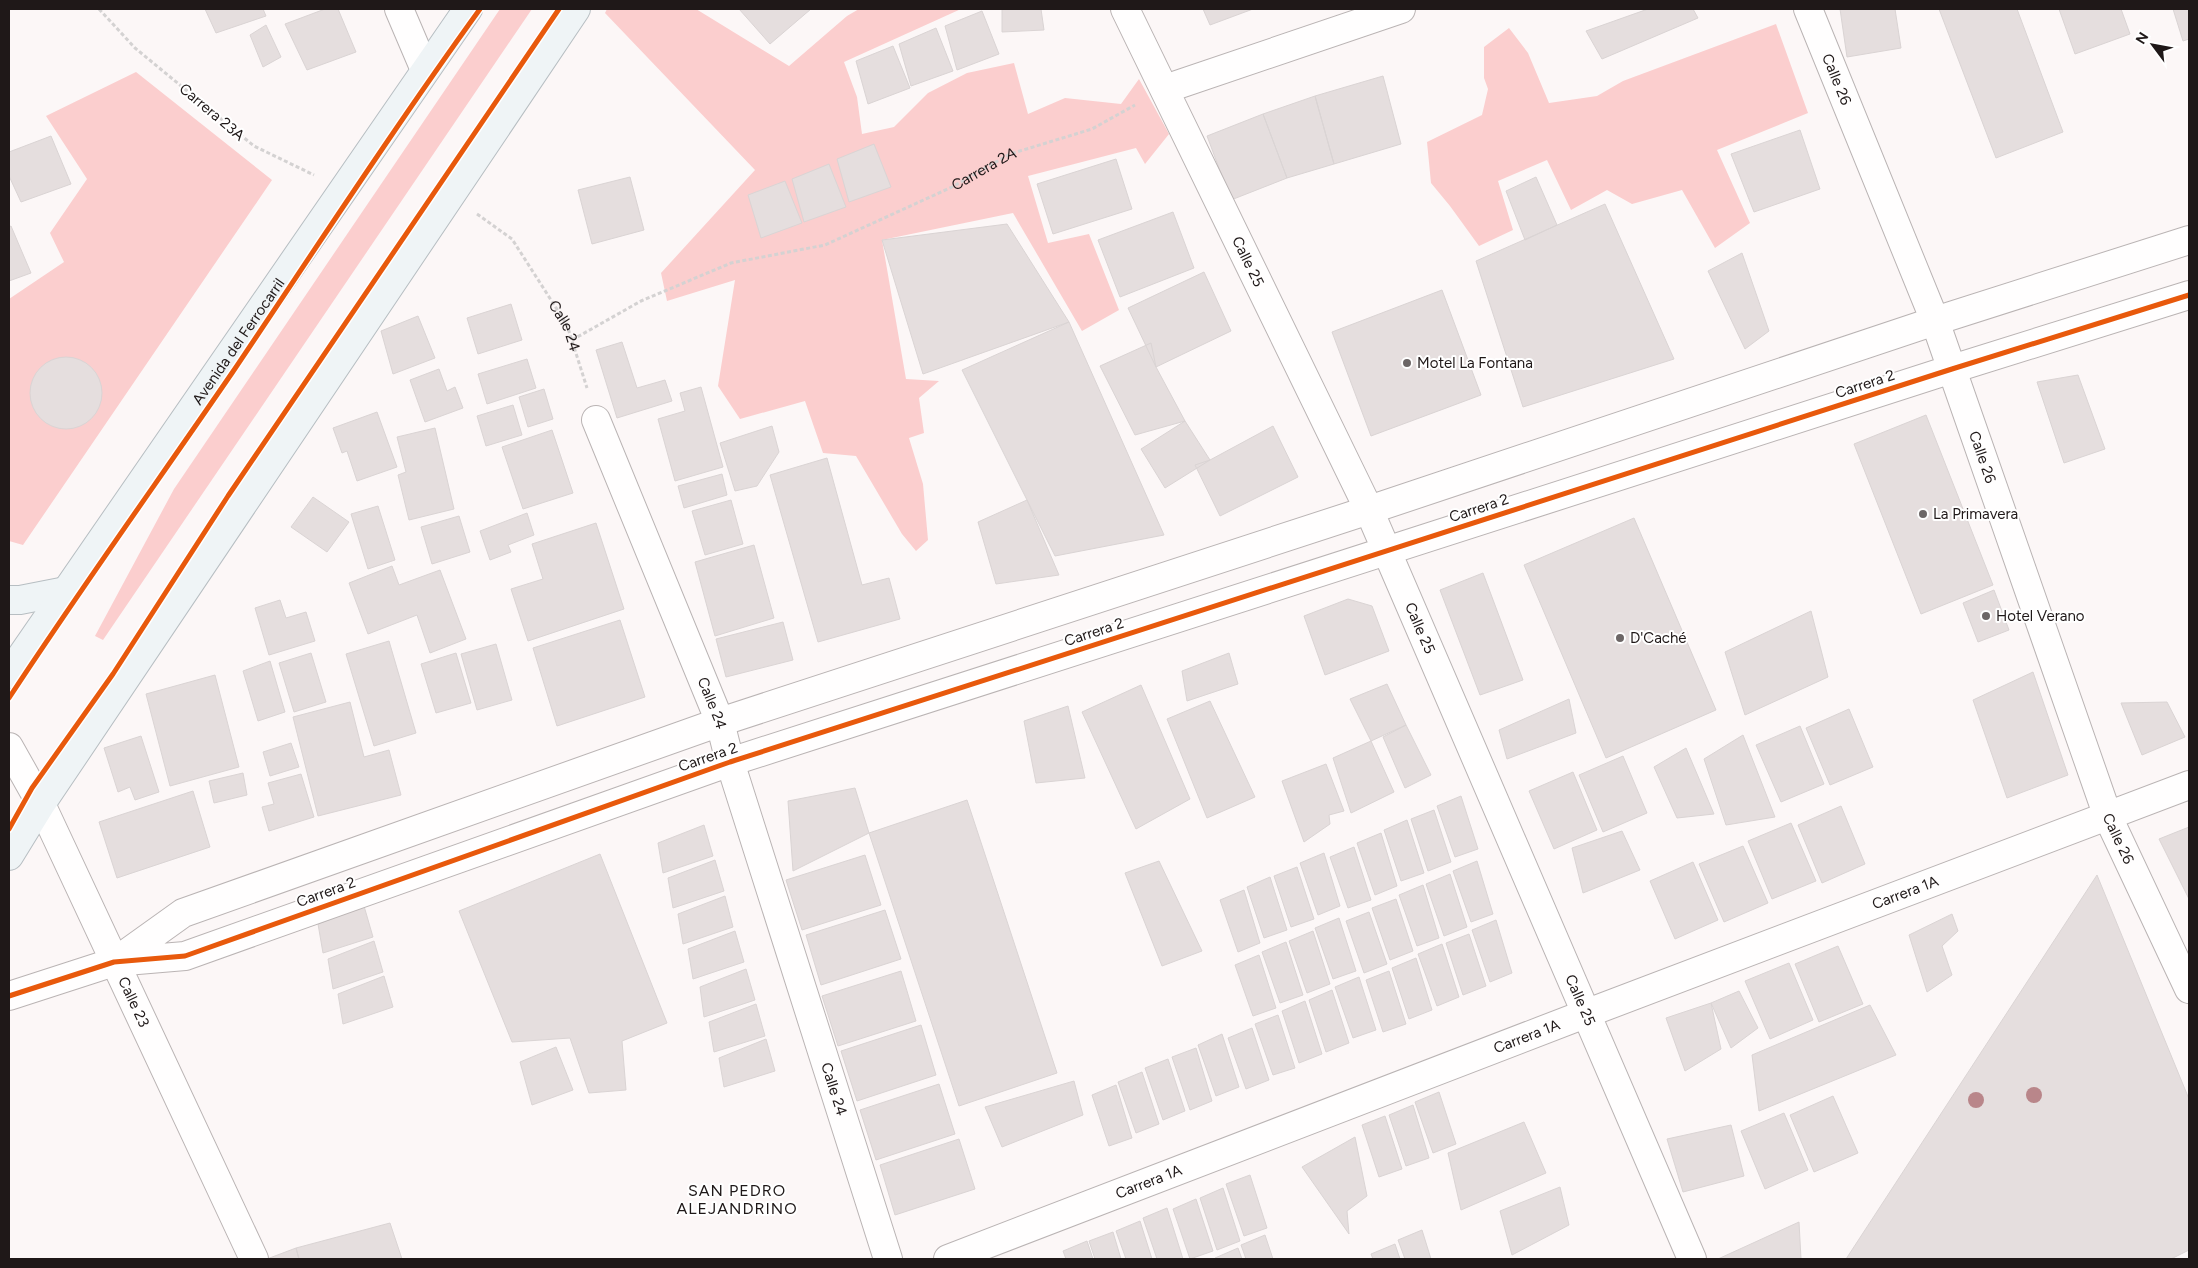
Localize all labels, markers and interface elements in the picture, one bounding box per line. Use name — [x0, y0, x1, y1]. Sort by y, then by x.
north arrow — [2128, 20, 2178, 70]
text: N — [2132, 29, 2152, 47]
street label: Calle 26 — [1818, 51, 1855, 108]
street label: Carrera 23A — [176, 79, 248, 145]
street label: Carrera 2A — [948, 144, 1018, 194]
street label: Calle 25 — [1228, 233, 1268, 290]
street label: Avenida del Ferrocarril — [189, 275, 288, 408]
street label: Calle 24 — [545, 297, 584, 354]
place label: Motel La Fontana — [1417, 354, 1533, 372]
marker: Motel La Fontana — [1401, 357, 1413, 369]
street label: Carrera 2 — [1833, 366, 1897, 402]
street label: Calle 26 — [1965, 429, 2000, 486]
street label: Carrera 2 — [1447, 490, 1511, 526]
place label: La Primavera — [1933, 505, 2018, 523]
marker: La Primavera — [1917, 508, 1929, 520]
street label: Calle 25 — [1401, 600, 1439, 657]
place label: Hotel Verano — [1996, 607, 2085, 625]
marker: Hotel Verano — [1980, 610, 1992, 622]
street label: Carrera 2 — [1062, 614, 1126, 650]
place label: D'Caché — [1630, 629, 1686, 647]
marker: D'Caché — [1614, 632, 1626, 644]
street label: Calle 24 — [694, 674, 730, 731]
street label: Carrera 2 — [676, 738, 740, 776]
street label: Calle 26 — [2099, 810, 2138, 867]
street label: Carrera 1A — [1870, 872, 1941, 913]
street label: Carrera 2 — [294, 873, 358, 911]
street label: Calle 25 — [1561, 972, 1599, 1028]
street label: Calle 23 — [114, 974, 153, 1030]
street label: Carrera 1A — [1491, 1016, 1562, 1057]
street label: Calle 24 — [817, 1060, 851, 1118]
street label: Carrera 1A — [1113, 1161, 1184, 1203]
district label: SAN PEDRO ALEJANDRINO — [676, 1181, 798, 1218]

